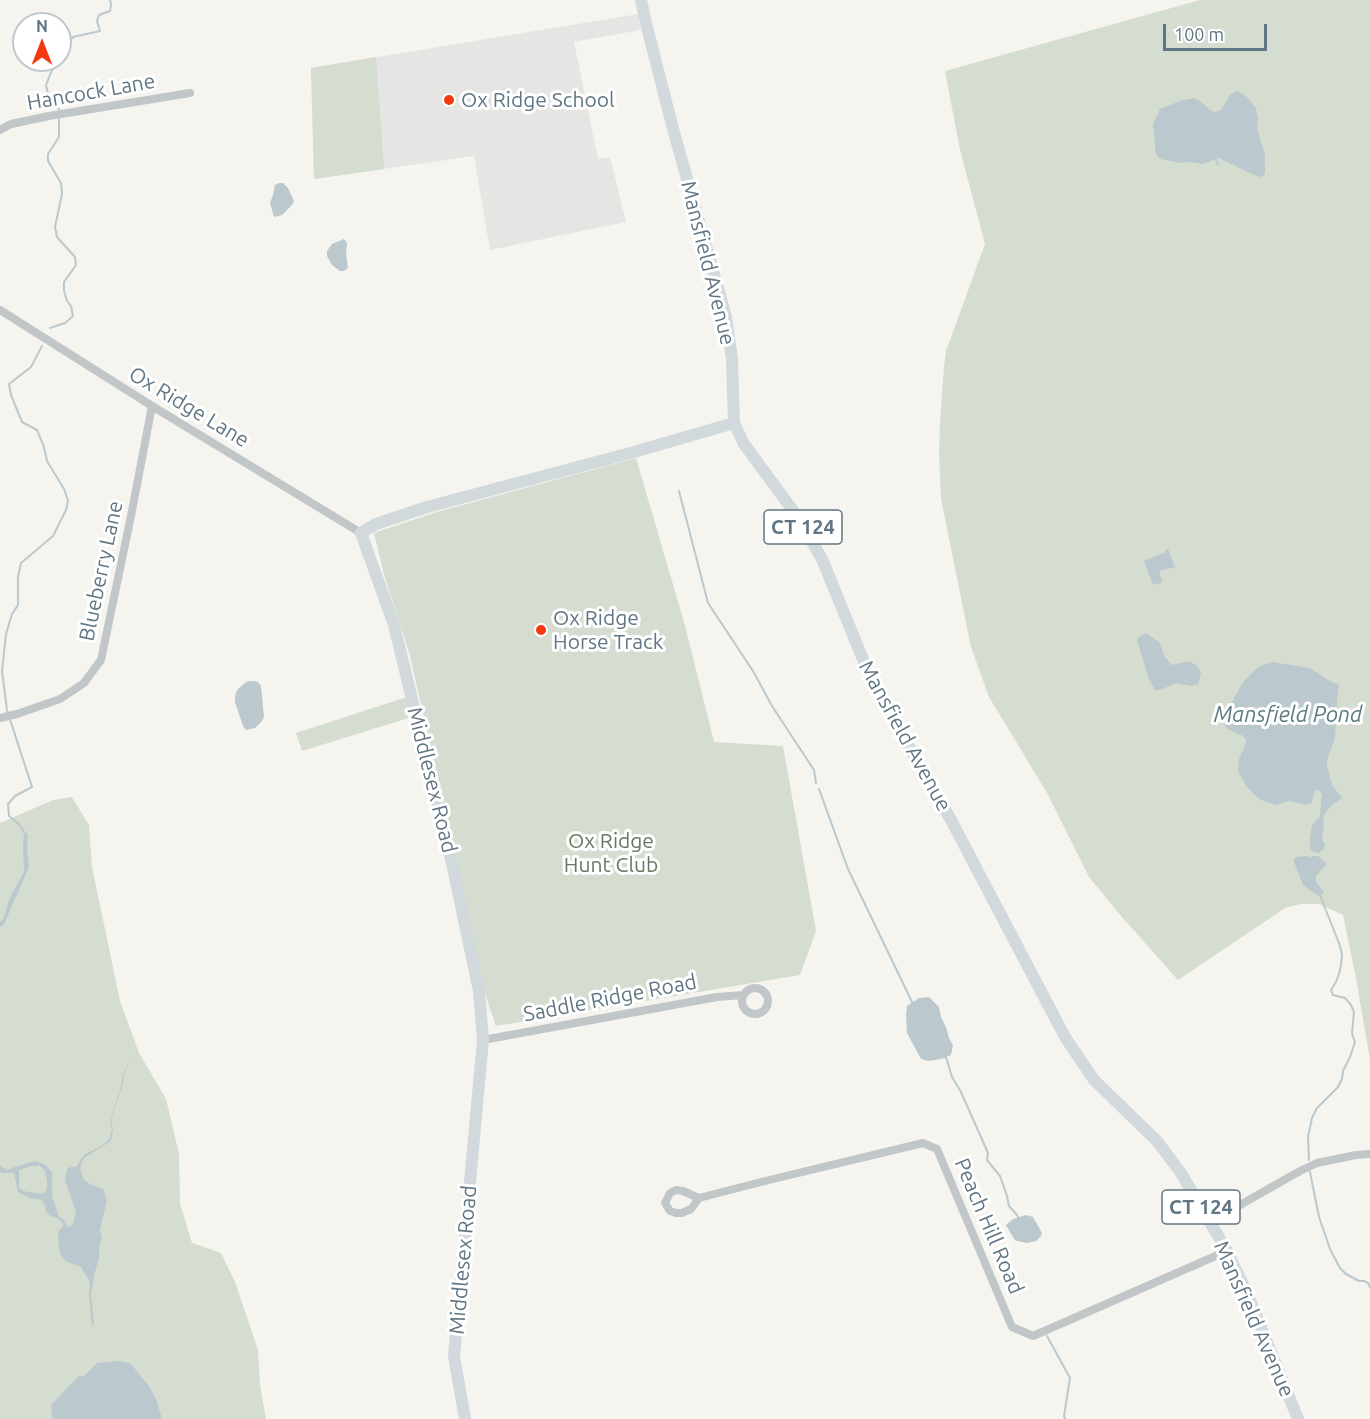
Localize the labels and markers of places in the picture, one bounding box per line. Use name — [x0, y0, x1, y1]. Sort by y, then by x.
place label: Ox Ridge School — [461, 87, 615, 113]
marker: Ox Ridge School — [442, 93, 456, 107]
place label: Ox Ridge Horse Track — [553, 605, 663, 655]
marker: Ox Ridge Horse Track — [534, 623, 548, 637]

